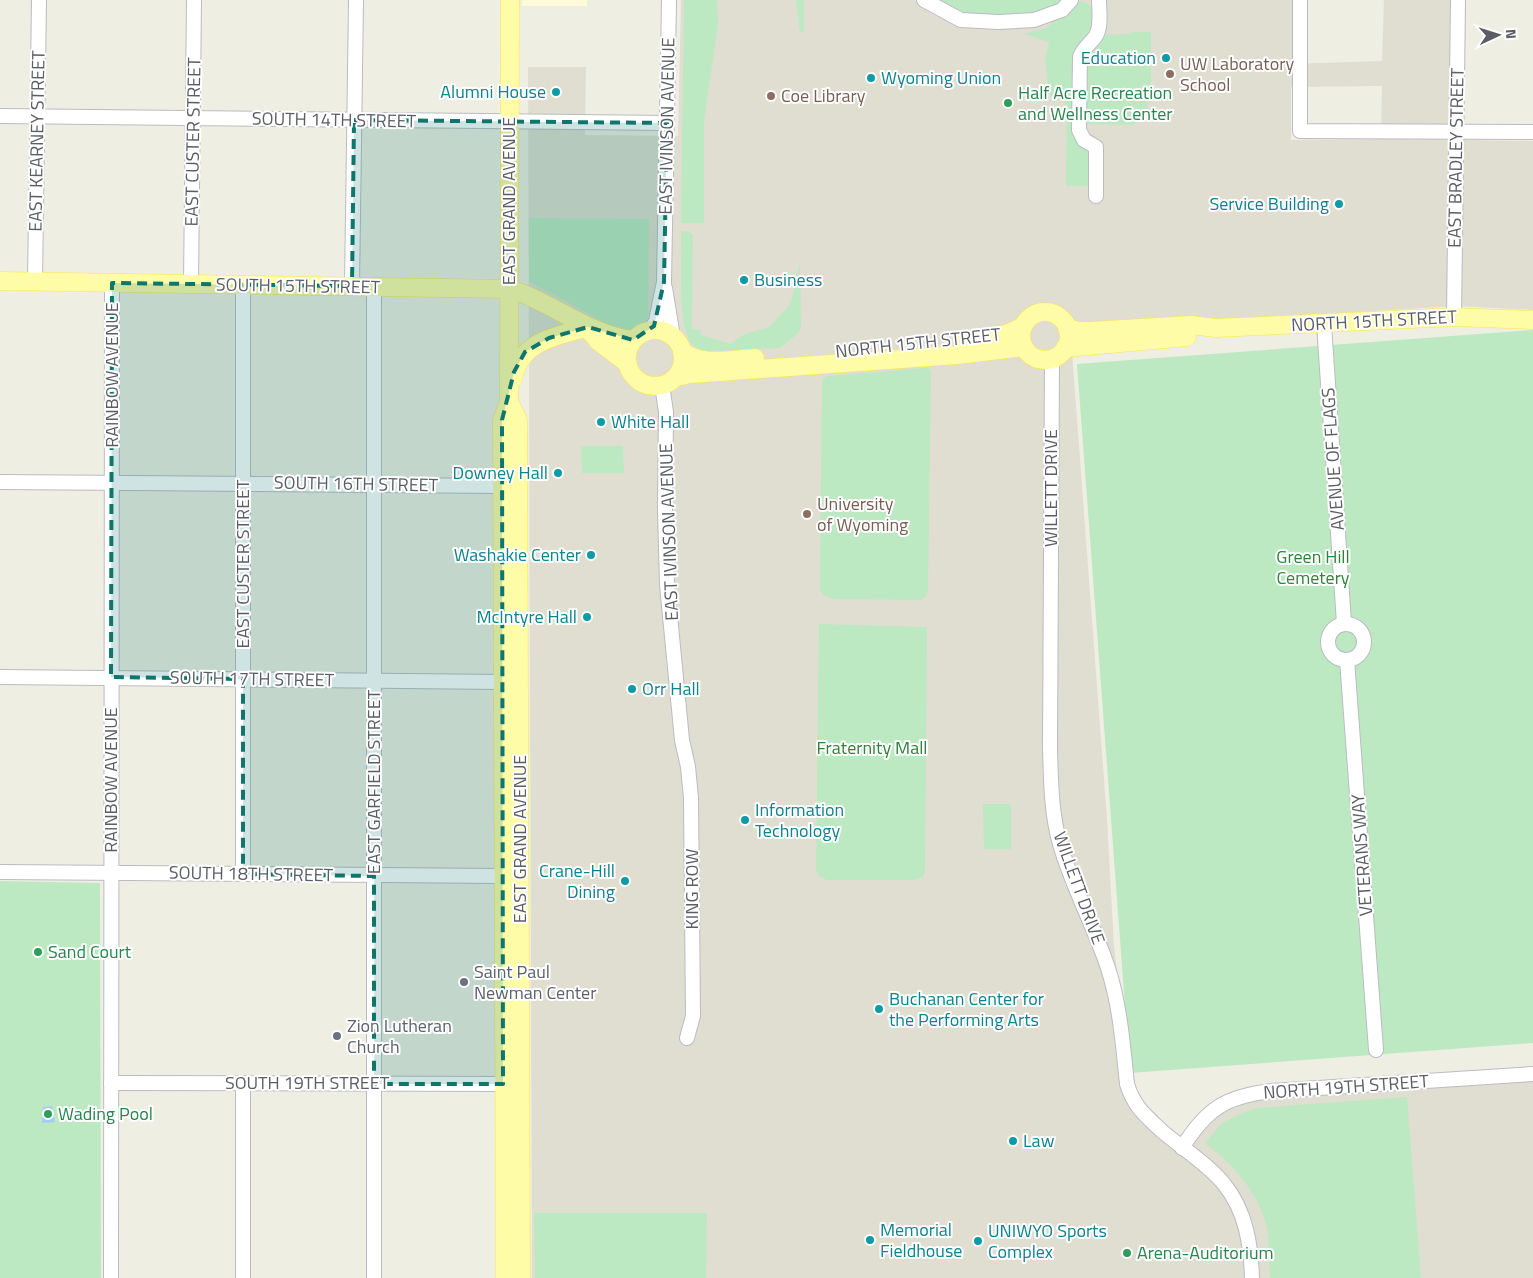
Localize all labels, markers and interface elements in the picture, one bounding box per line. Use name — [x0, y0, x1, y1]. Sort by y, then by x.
north arrow — [1473, 10, 1523, 60]
text: N — [1501, 28, 1522, 40]
street label: EAST IVINSON AVENUE — [651, 37, 682, 215]
place label: Education — [1081, 44, 1156, 71]
street label: EAST KEARNEY STREET — [21, 50, 52, 232]
place label: UW Laboratory School — [1180, 50, 1294, 98]
marker: Education — [1160, 52, 1172, 64]
street label: EAST CUSTER STREET — [178, 57, 207, 227]
place label: Wyoming Union — [881, 64, 1001, 91]
street label: EAST BRADLEY STREET — [1440, 67, 1471, 248]
marker: UW Laboratory School — [1164, 68, 1176, 80]
marker: Wyoming Union — [865, 72, 877, 84]
place label: Alumni House — [440, 78, 546, 105]
place label: Half Acre Recreation and Wellness Center — [1018, 79, 1173, 127]
place label: Coe Library — [781, 82, 866, 109]
marker: Alumni House — [550, 86, 562, 98]
marker: Coe Library — [765, 90, 777, 102]
marker: Half Acre Recreation and Wellness Center — [1002, 97, 1014, 109]
street label: SOUTH 14TH STREET — [252, 105, 417, 134]
street label: EAST GRAND AVENUE — [495, 117, 522, 285]
place label: Service Building — [1209, 190, 1329, 217]
marker: Service Building — [1333, 198, 1345, 210]
place label: Business — [754, 266, 822, 293]
street label: SOUTH 15TH STREET — [216, 271, 381, 300]
marker: Business — [738, 274, 750, 286]
street label: RAINBOW AVENUE — [98, 302, 125, 448]
street label: NORTH 15TH STREET — [1290, 303, 1458, 338]
street label: NORTH 15TH STREET — [834, 320, 1002, 365]
street label: AVENUE OF FLAGS — [1314, 387, 1351, 531]
place label: White Hall — [611, 408, 689, 435]
marker: White Hall — [595, 416, 607, 428]
street label: WILLETT DRIVE — [1037, 429, 1064, 547]
street label: EAST IVINSON AVENUE — [652, 443, 685, 621]
place label: Downey Hall — [453, 459, 548, 486]
marker: Downey Hall — [552, 467, 564, 479]
street label: SOUTH 16TH STREET — [274, 469, 439, 498]
street label: EAST CUSTER STREET — [229, 479, 256, 649]
place label: University of Wyoming — [817, 490, 908, 538]
marker: University of Wyoming — [801, 508, 813, 520]
place label: Washakie Center — [454, 541, 581, 568]
park label: Green Hill Cemetery — [1276, 543, 1350, 591]
marker: Washakie Center — [585, 549, 597, 561]
place label: McIntyre Hall — [476, 603, 577, 630]
marker: McIntyre Hall — [581, 611, 593, 623]
street label: SOUTH 17TH STREET — [170, 664, 335, 693]
place label: Orr Hall — [642, 675, 700, 702]
marker: Orr Hall — [626, 683, 638, 695]
street label: EAST GARFIELD STREET — [360, 689, 387, 874]
street label: RAINBOW AVENUE — [97, 707, 124, 853]
park label: Fraternity Mall — [816, 734, 928, 761]
street label: EAST GRAND AVENUE — [506, 755, 533, 923]
street label: VETERANS WAY — [1344, 793, 1379, 917]
place label: Information Technology — [755, 796, 844, 844]
marker: Information Technology — [739, 814, 751, 826]
street label: WILLETT DRIVE — [1047, 828, 1112, 948]
street label: KING ROW — [678, 849, 705, 929]
place label: Crane-Hill Dining — [539, 857, 615, 905]
street label: SOUTH 18TH STREET — [169, 859, 334, 888]
marker: Crane-Hill Dining — [619, 875, 631, 887]
place label: Sand Court — [48, 938, 132, 965]
marker: Sand Court — [32, 946, 44, 958]
place label: Saint Paul Newman Center — [474, 958, 596, 1006]
marker: Saint Paul Newman Center — [458, 976, 470, 988]
place label: Buchanan Center for the Performing Arts — [889, 985, 1044, 1033]
marker: Buchanan Center for the Performing Arts — [873, 1003, 885, 1015]
place label: Zion Lutheran Church — [347, 1012, 452, 1060]
marker: Zion Lutheran Church — [331, 1030, 343, 1042]
street label: NORTH 19TH STREET — [1262, 1067, 1430, 1106]
street label: SOUTH 19TH STREET — [225, 1069, 390, 1096]
place label: Wading Pool — [58, 1100, 153, 1127]
marker: Wading Pool — [42, 1108, 54, 1120]
place label: Law — [1023, 1127, 1055, 1154]
marker: Law — [1007, 1135, 1019, 1147]
place label: Memorial Fieldhouse — [880, 1216, 962, 1264]
place label: UNIWYO Sports Complex — [988, 1217, 1107, 1265]
marker: Memorial Fieldhouse — [864, 1234, 876, 1246]
marker: UNIWYO Sports Complex — [972, 1235, 984, 1247]
place label: Arena-Auditorium — [1137, 1239, 1274, 1266]
marker: Arena-Auditorium — [1121, 1247, 1133, 1259]

